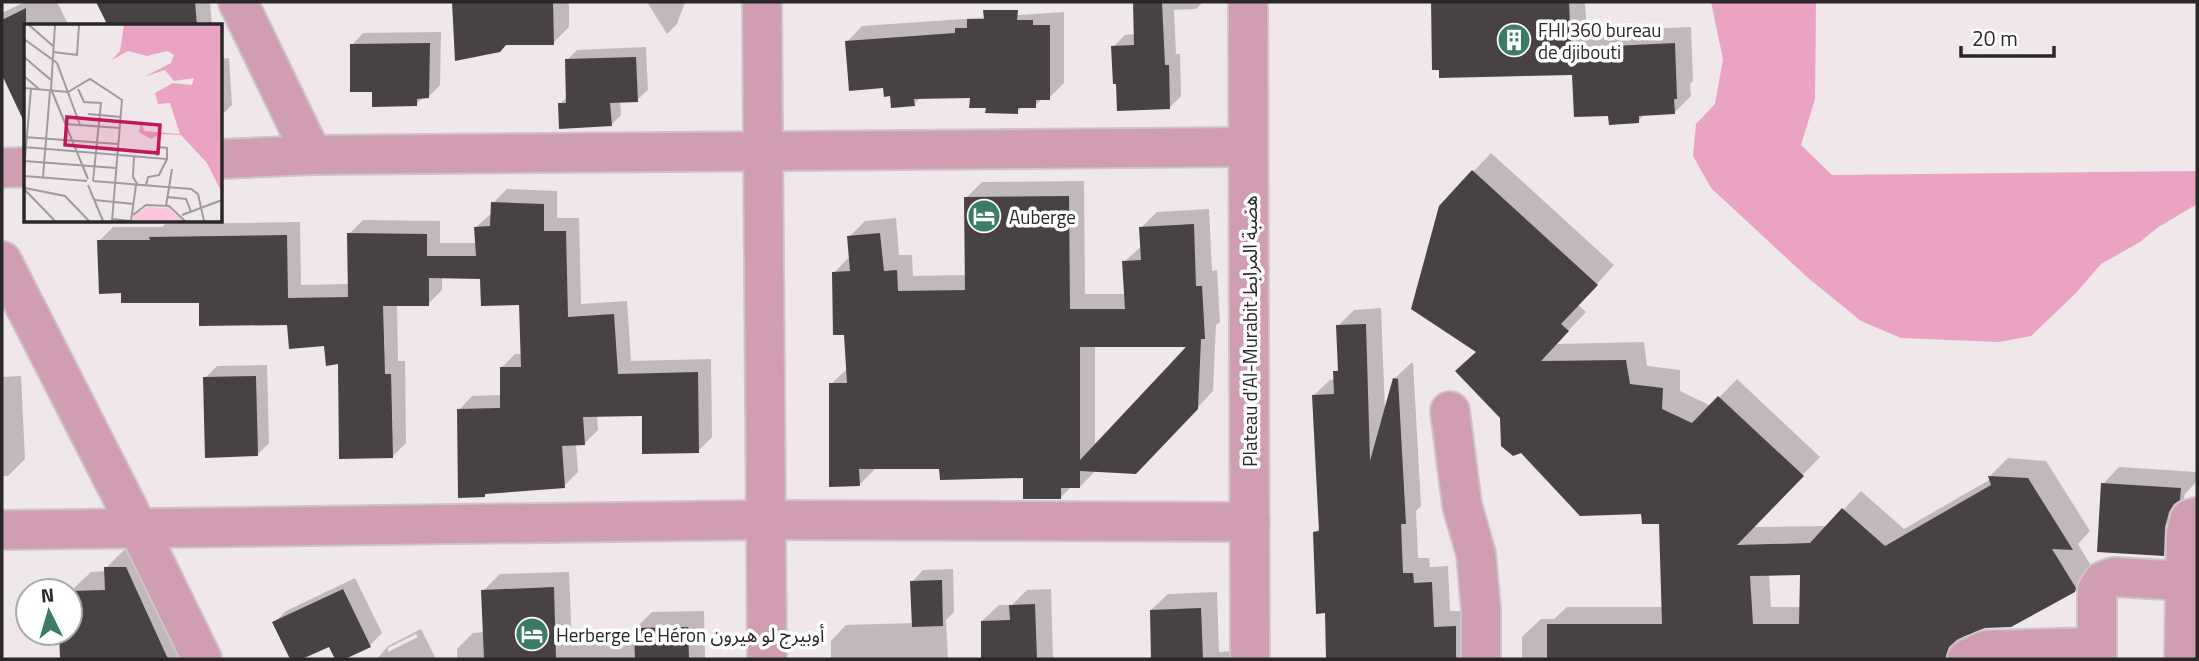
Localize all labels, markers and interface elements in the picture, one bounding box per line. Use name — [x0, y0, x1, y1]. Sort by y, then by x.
scale bar — [1961, 14, 2054, 58]
place label: FHI 360 bureau de djibouti — [1538, 15, 1661, 66]
building icon: FHI 360 bureau de djibouti — [1495, 21, 1533, 59]
text: 20 m — [1972, 22, 2018, 54]
inset map — [24, 24, 222, 222]
street label: Plateau d'Al-Murabit هضبة المرابط — [1235, 195, 1264, 467]
hotel icon: Auberge — [965, 197, 1003, 235]
place label: Auberge — [1009, 202, 1076, 231]
north arrow — [14, 577, 84, 647]
text: N — [40, 580, 55, 610]
hotel icon: Herberge Le Héron أوبيرج لو هيرون — [513, 615, 551, 653]
place label: Herberge Le Héron أوبيرج لو هيرون — [556, 620, 825, 649]

